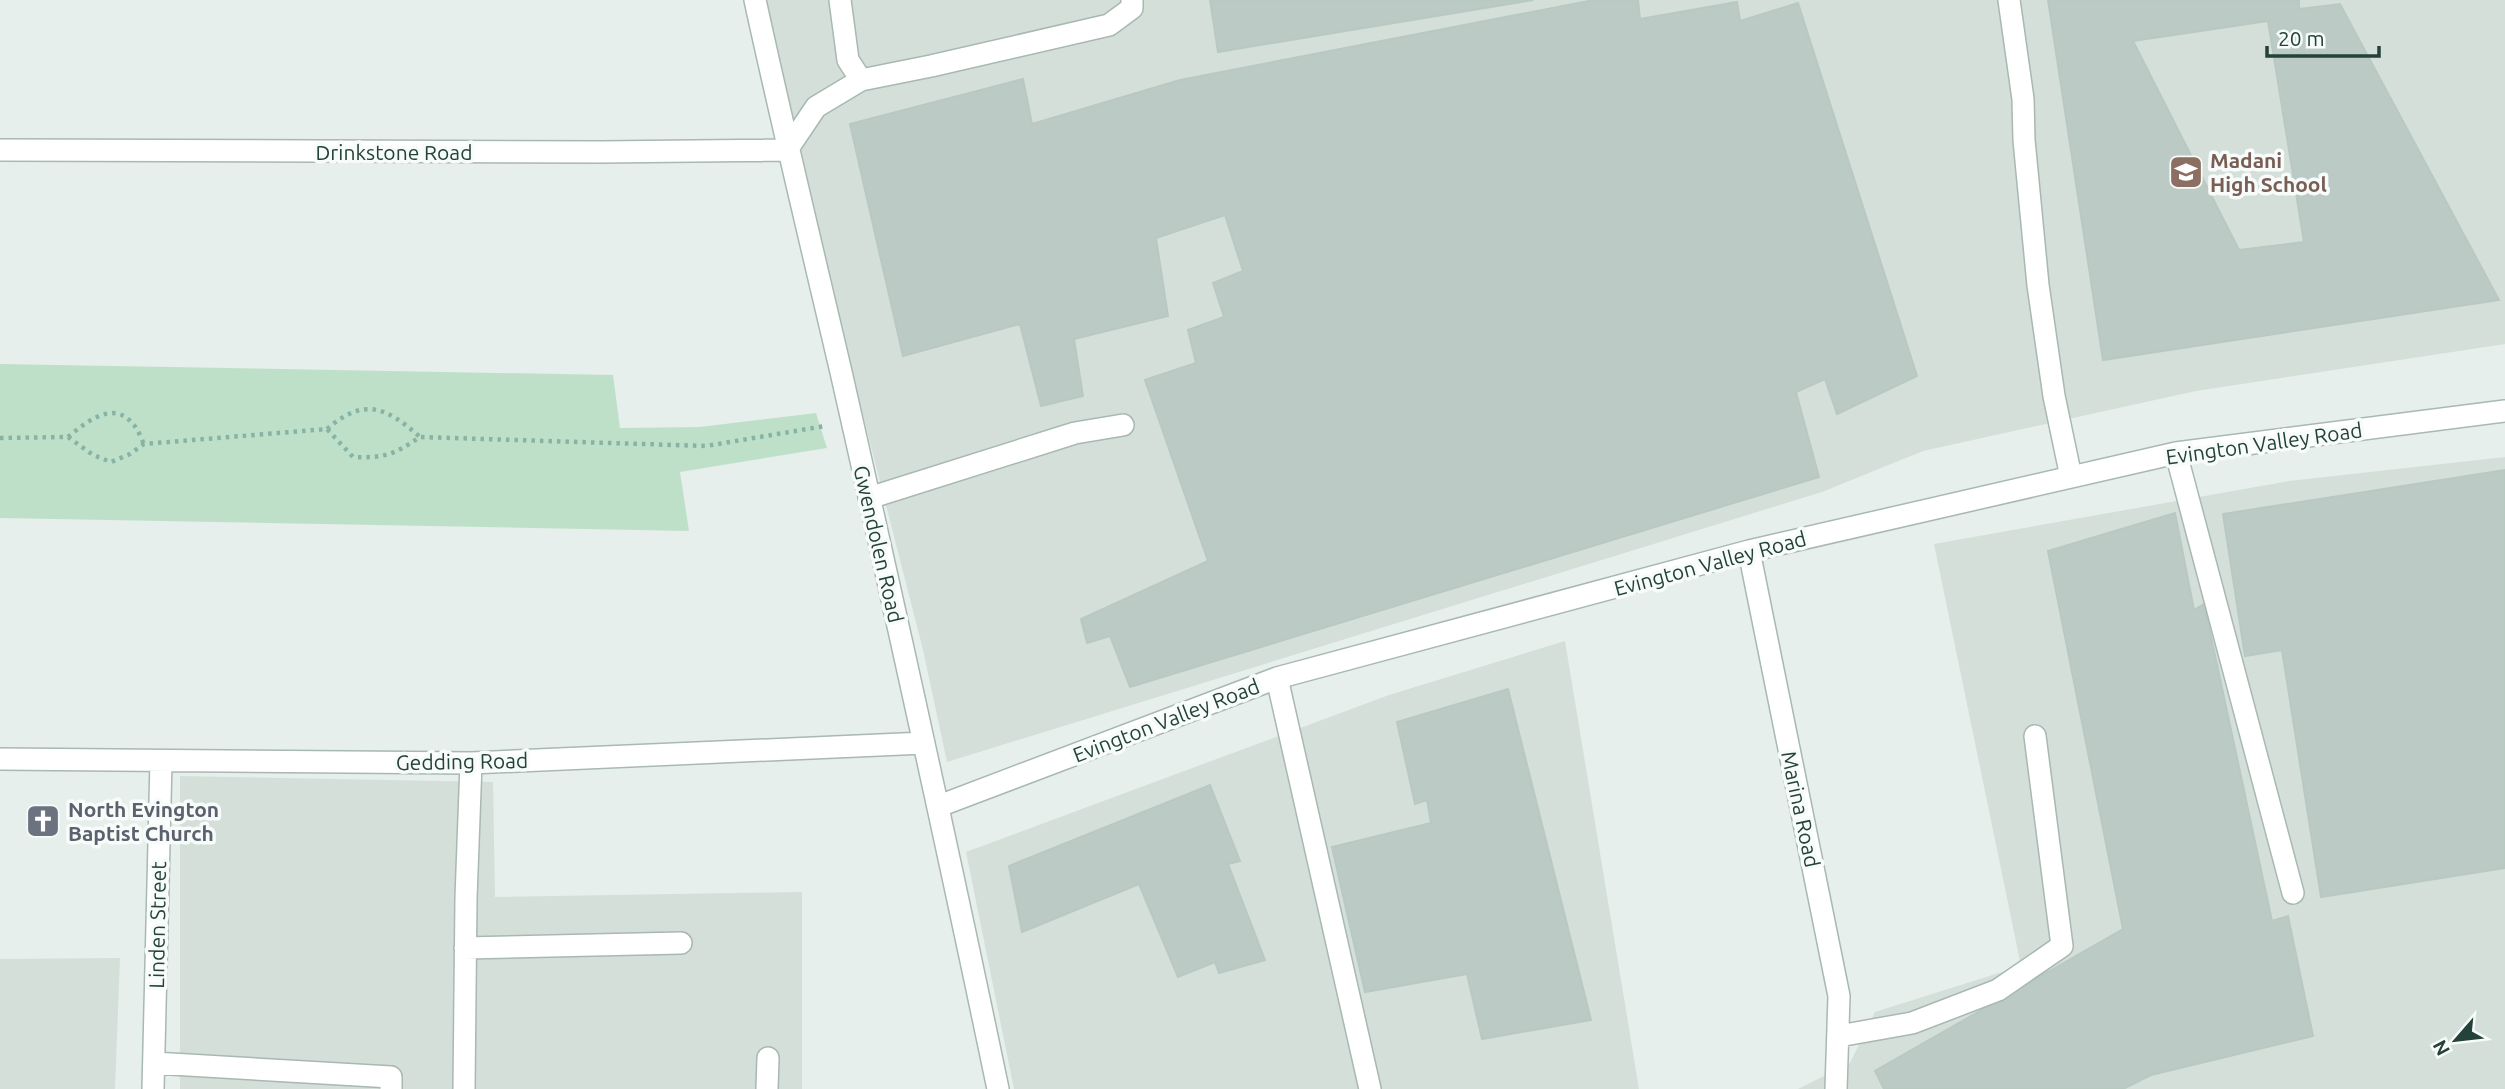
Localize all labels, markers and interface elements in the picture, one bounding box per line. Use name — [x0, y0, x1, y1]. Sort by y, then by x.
scale bar — [2267, 14, 2379, 58]
text: 20 m — [2278, 26, 2325, 50]
street label: Drinkstone Road — [316, 140, 472, 164]
place label: Madani High School — [2210, 148, 2327, 196]
school or university icon: Madani High School — [2167, 153, 2205, 191]
street label: Evington Valley Road — [2164, 417, 2364, 469]
street label: Gwendolen Road — [849, 463, 909, 625]
street label: Evington Valley Road — [1611, 526, 1809, 600]
street label: Evington Valley Road — [1069, 673, 1263, 767]
street label: Gedding Road — [396, 748, 528, 774]
street label: Marina Road — [1777, 749, 1825, 869]
place label: North Evington Baptist Church — [68, 797, 219, 845]
church icon: North Evington Baptist Church — [24, 802, 62, 840]
street label: Linden Street — [144, 861, 170, 989]
north arrow — [2421, 1005, 2491, 1075]
text: N — [2428, 1037, 2454, 1059]

